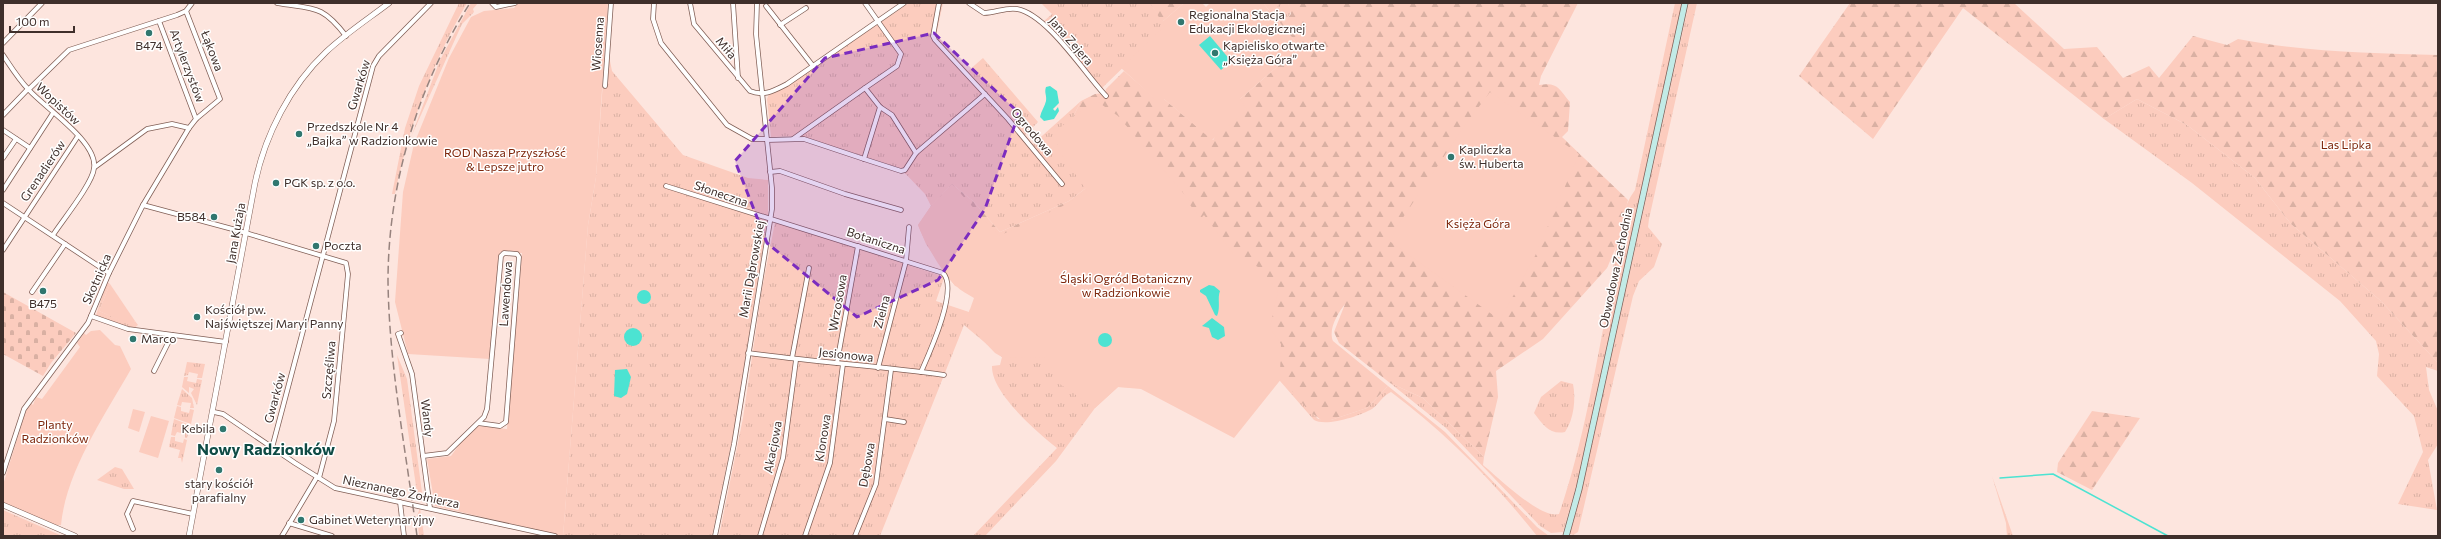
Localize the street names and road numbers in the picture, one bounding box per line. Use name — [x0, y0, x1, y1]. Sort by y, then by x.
street label: Jana Zejera — [1046, 13, 1097, 68]
street label: Wiosenna — [588, 16, 606, 71]
street label: Artylerzystów — [168, 27, 208, 105]
street label: Łąkowa — [198, 27, 227, 73]
street label: Miła — [714, 33, 740, 61]
street label: Gwarków — [344, 57, 372, 112]
street label: Wopistów — [34, 79, 84, 128]
street label: Ogrodowa — [1009, 105, 1057, 158]
street label: Grenadierów — [17, 137, 68, 204]
street label: Słoneczna — [693, 177, 750, 209]
street label: Jana Kużaja — [223, 201, 248, 264]
street label: Obwodowa Zachodnia — [1595, 206, 1635, 329]
street label: Marii Dąbrowskiej — [736, 219, 766, 319]
street label: Botaniczna — [845, 224, 908, 256]
street label: Skotnicka — [79, 251, 113, 306]
street label: Lawendowa — [496, 261, 514, 327]
street label: Wrzosowa — [825, 273, 849, 332]
street label: Zielna — [870, 294, 892, 330]
street label: Szczęśliwa — [318, 340, 338, 400]
street label: Jesionowa — [818, 344, 874, 365]
street label: Gwarków — [261, 370, 288, 425]
street label: Wandy — [419, 398, 437, 438]
street label: Klonowa — [811, 413, 833, 463]
street label: Akacjowa — [760, 420, 784, 474]
street label: Dębowa — [855, 441, 877, 488]
street label: Nieznanego Żołnierza — [342, 472, 461, 510]

